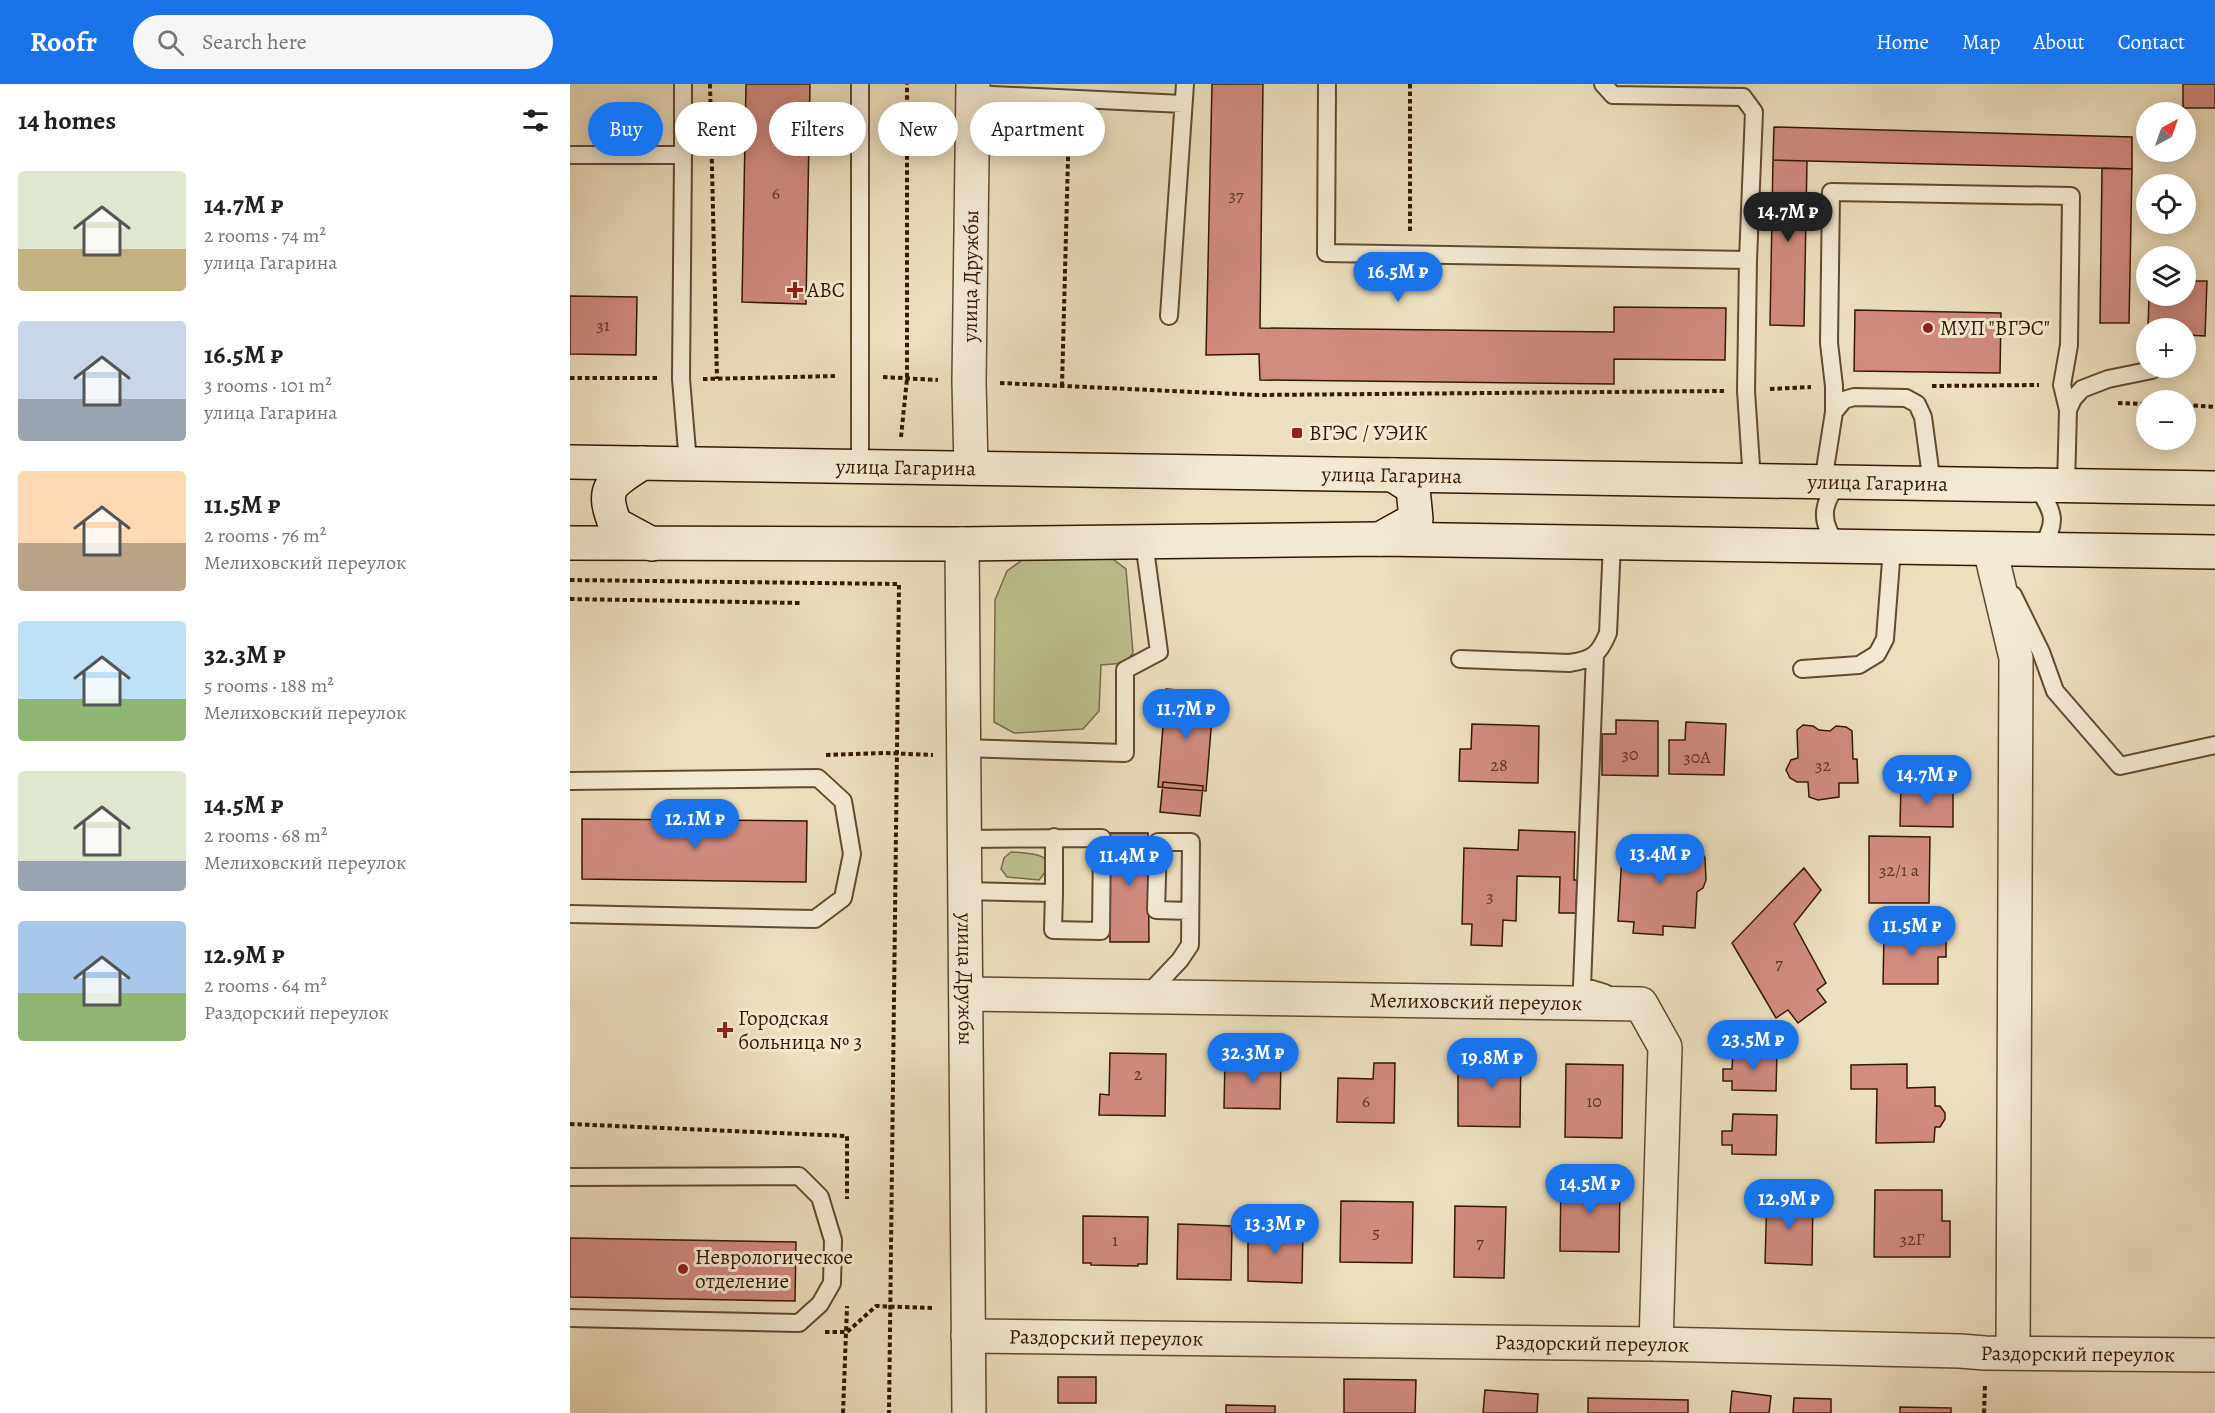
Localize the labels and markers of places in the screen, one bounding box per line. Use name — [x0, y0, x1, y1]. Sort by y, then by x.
pin: 14.7M ₽ — [1733, 192, 1843, 243]
pin: 16.5M ₽ — [1343, 252, 1453, 303]
place label: ABC — [806, 276, 845, 304]
marker: ABC — [788, 283, 802, 297]
place label: МУП "ВГЭС" — [1940, 314, 2050, 342]
marker: МУП "ВГЭС" — [1921, 321, 1935, 335]
place label: ВГЭС / УЭИК — [1309, 419, 1428, 447]
marker: ВГЭС / УЭИК — [1290, 426, 1304, 440]
pin: 11.7M ₽ — [1131, 689, 1241, 740]
pin: 14.7M ₽ — [1872, 755, 1982, 806]
pin: 12.1M ₽ — [640, 799, 750, 850]
pin: 13.4M ₽ — [1605, 834, 1715, 885]
pin: 11.4M ₽ — [1074, 836, 1184, 887]
pin: 11.5M ₽ — [1857, 906, 1967, 957]
place label: Городская больница № 3 — [738, 1004, 862, 1056]
pin: 23.5M ₽ — [1698, 1020, 1808, 1071]
marker: Городская больница № 3 — [716, 1021, 734, 1039]
pin: 32.3M ₽ — [1198, 1033, 1308, 1084]
pin: 19.8M ₽ — [1437, 1038, 1547, 1089]
pin: 14.5M ₽ — [1535, 1164, 1645, 1215]
pin: 12.9M ₽ — [1734, 1179, 1844, 1230]
pin: 13.3M ₽ — [1220, 1204, 1330, 1255]
place label: Неврологическое отделение — [695, 1243, 853, 1295]
marker: Неврологическое отделение — [676, 1262, 690, 1276]

